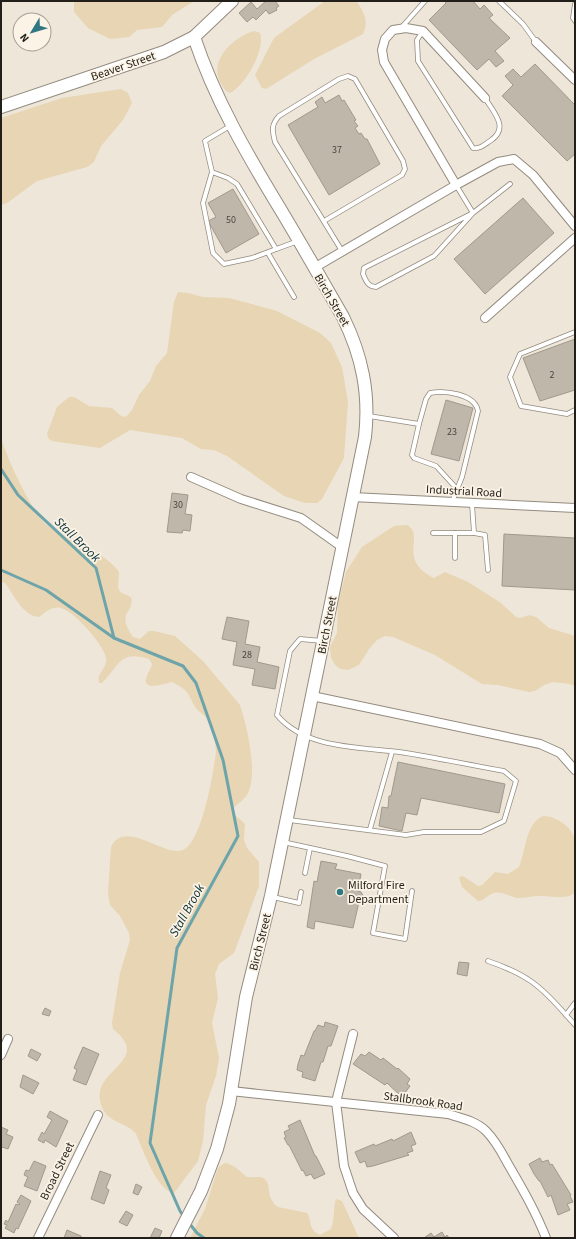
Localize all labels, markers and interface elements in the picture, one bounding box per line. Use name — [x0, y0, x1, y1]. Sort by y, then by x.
north arrow — [12, 12, 52, 52]
text: N — [16, 30, 33, 45]
street label: Beaver Street — [89, 48, 158, 85]
house number: 37 — [332, 143, 342, 157]
house number: 50 — [226, 213, 236, 227]
street label: Birch Street — [310, 271, 354, 330]
house number: 2 — [550, 368, 555, 382]
house number: 23 — [447, 425, 457, 439]
street label: Industrial Road — [426, 481, 502, 502]
house number: 30 — [173, 498, 183, 512]
water label: Stall Brook — [50, 513, 105, 567]
street label: Birch Street — [314, 595, 341, 655]
house number: 28 — [242, 648, 252, 662]
place label: Milford Fire Department — [348, 877, 409, 908]
water label: Stall Brook — [165, 880, 209, 940]
marker: Milford Fire Department — [335, 887, 345, 897]
street label: Birch Street — [245, 912, 276, 973]
street label: Stallbrook Road — [382, 1088, 464, 1115]
street label: Broad Street — [36, 1139, 79, 1203]

